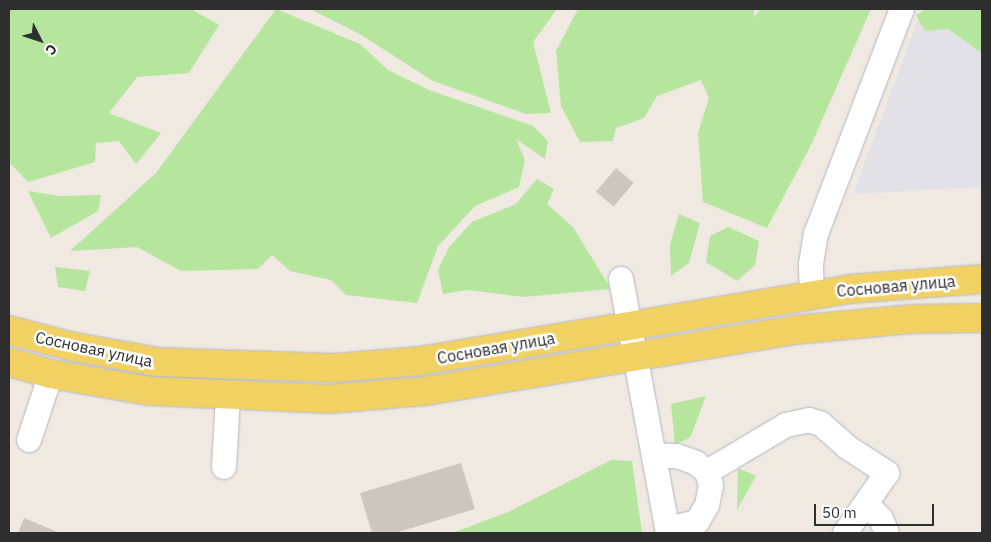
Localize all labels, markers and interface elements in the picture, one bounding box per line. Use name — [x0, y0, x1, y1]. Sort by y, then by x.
north arrow — [15, 15, 65, 65]
text: С — [42, 40, 61, 59]
street label: Сосновая улица — [836, 271, 956, 301]
street label: Сосновая улица — [34, 327, 154, 371]
street label: Сосновая улица — [436, 328, 556, 368]
scale bar — [816, 494, 936, 526]
text: 50 m — [822, 503, 857, 522]

